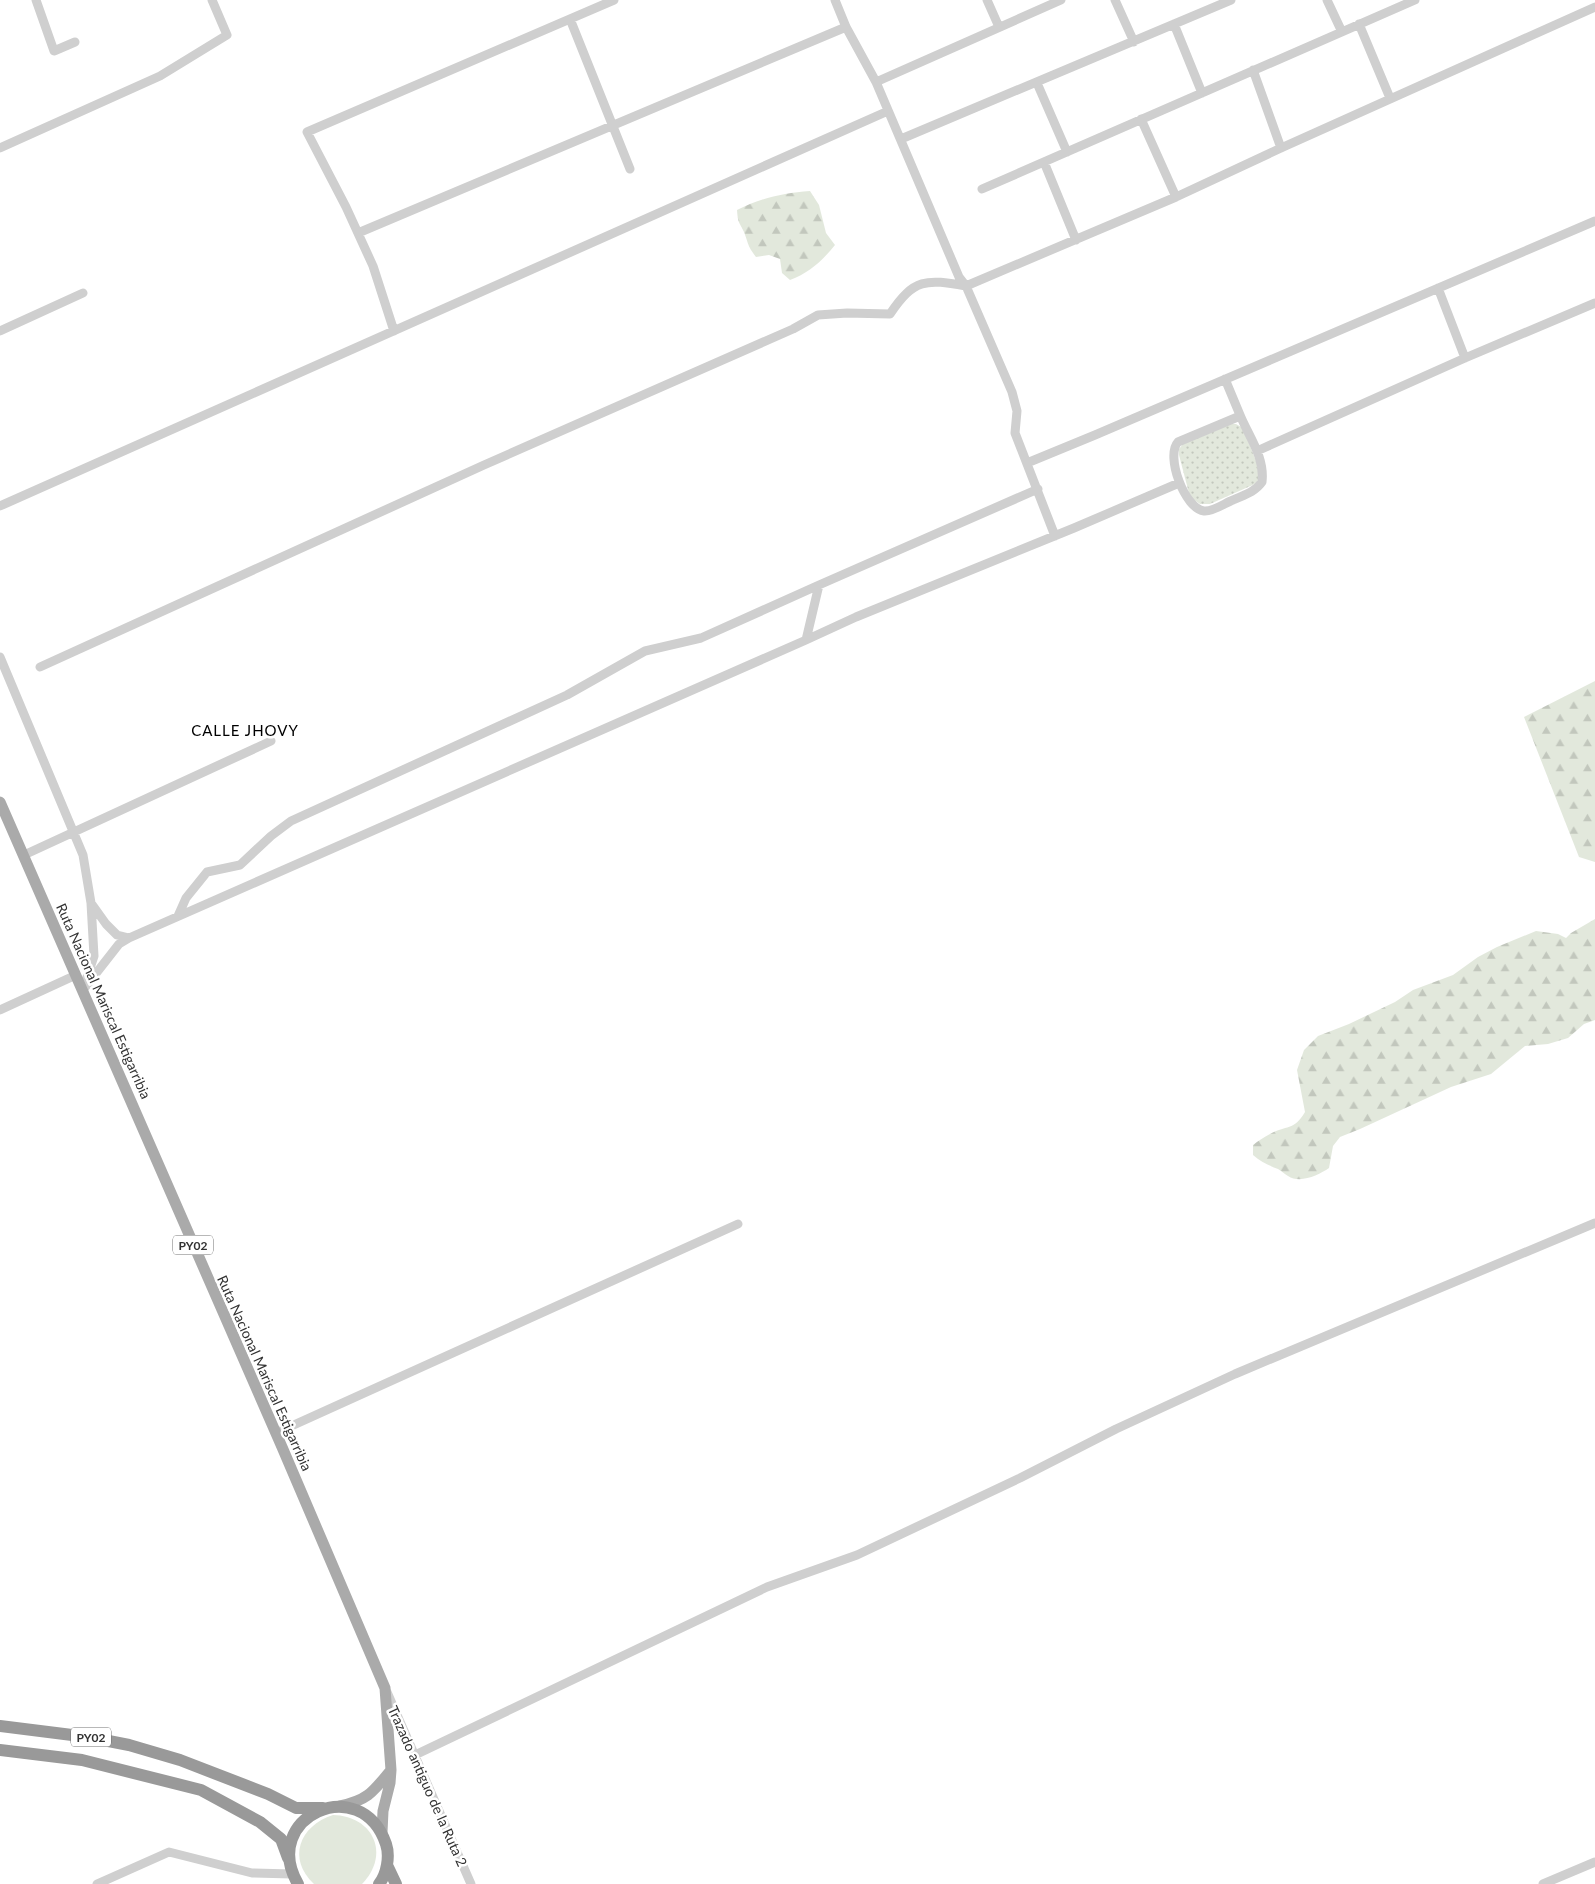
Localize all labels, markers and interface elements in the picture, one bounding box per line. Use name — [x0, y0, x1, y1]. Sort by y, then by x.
district label: CALLE JHOVY — [191, 721, 299, 739]
street label: Ruta Nacional Mariscal Estigarribia — [53, 901, 155, 1101]
road number: PY02 — [173, 1236, 213, 1254]
street label: Ruta Nacional Mariscal Estigarribia — [214, 1273, 316, 1473]
street label: Trazado antiguo de la Ruta 2 — [385, 1703, 471, 1869]
road number: PY02 — [71, 1728, 111, 1746]

